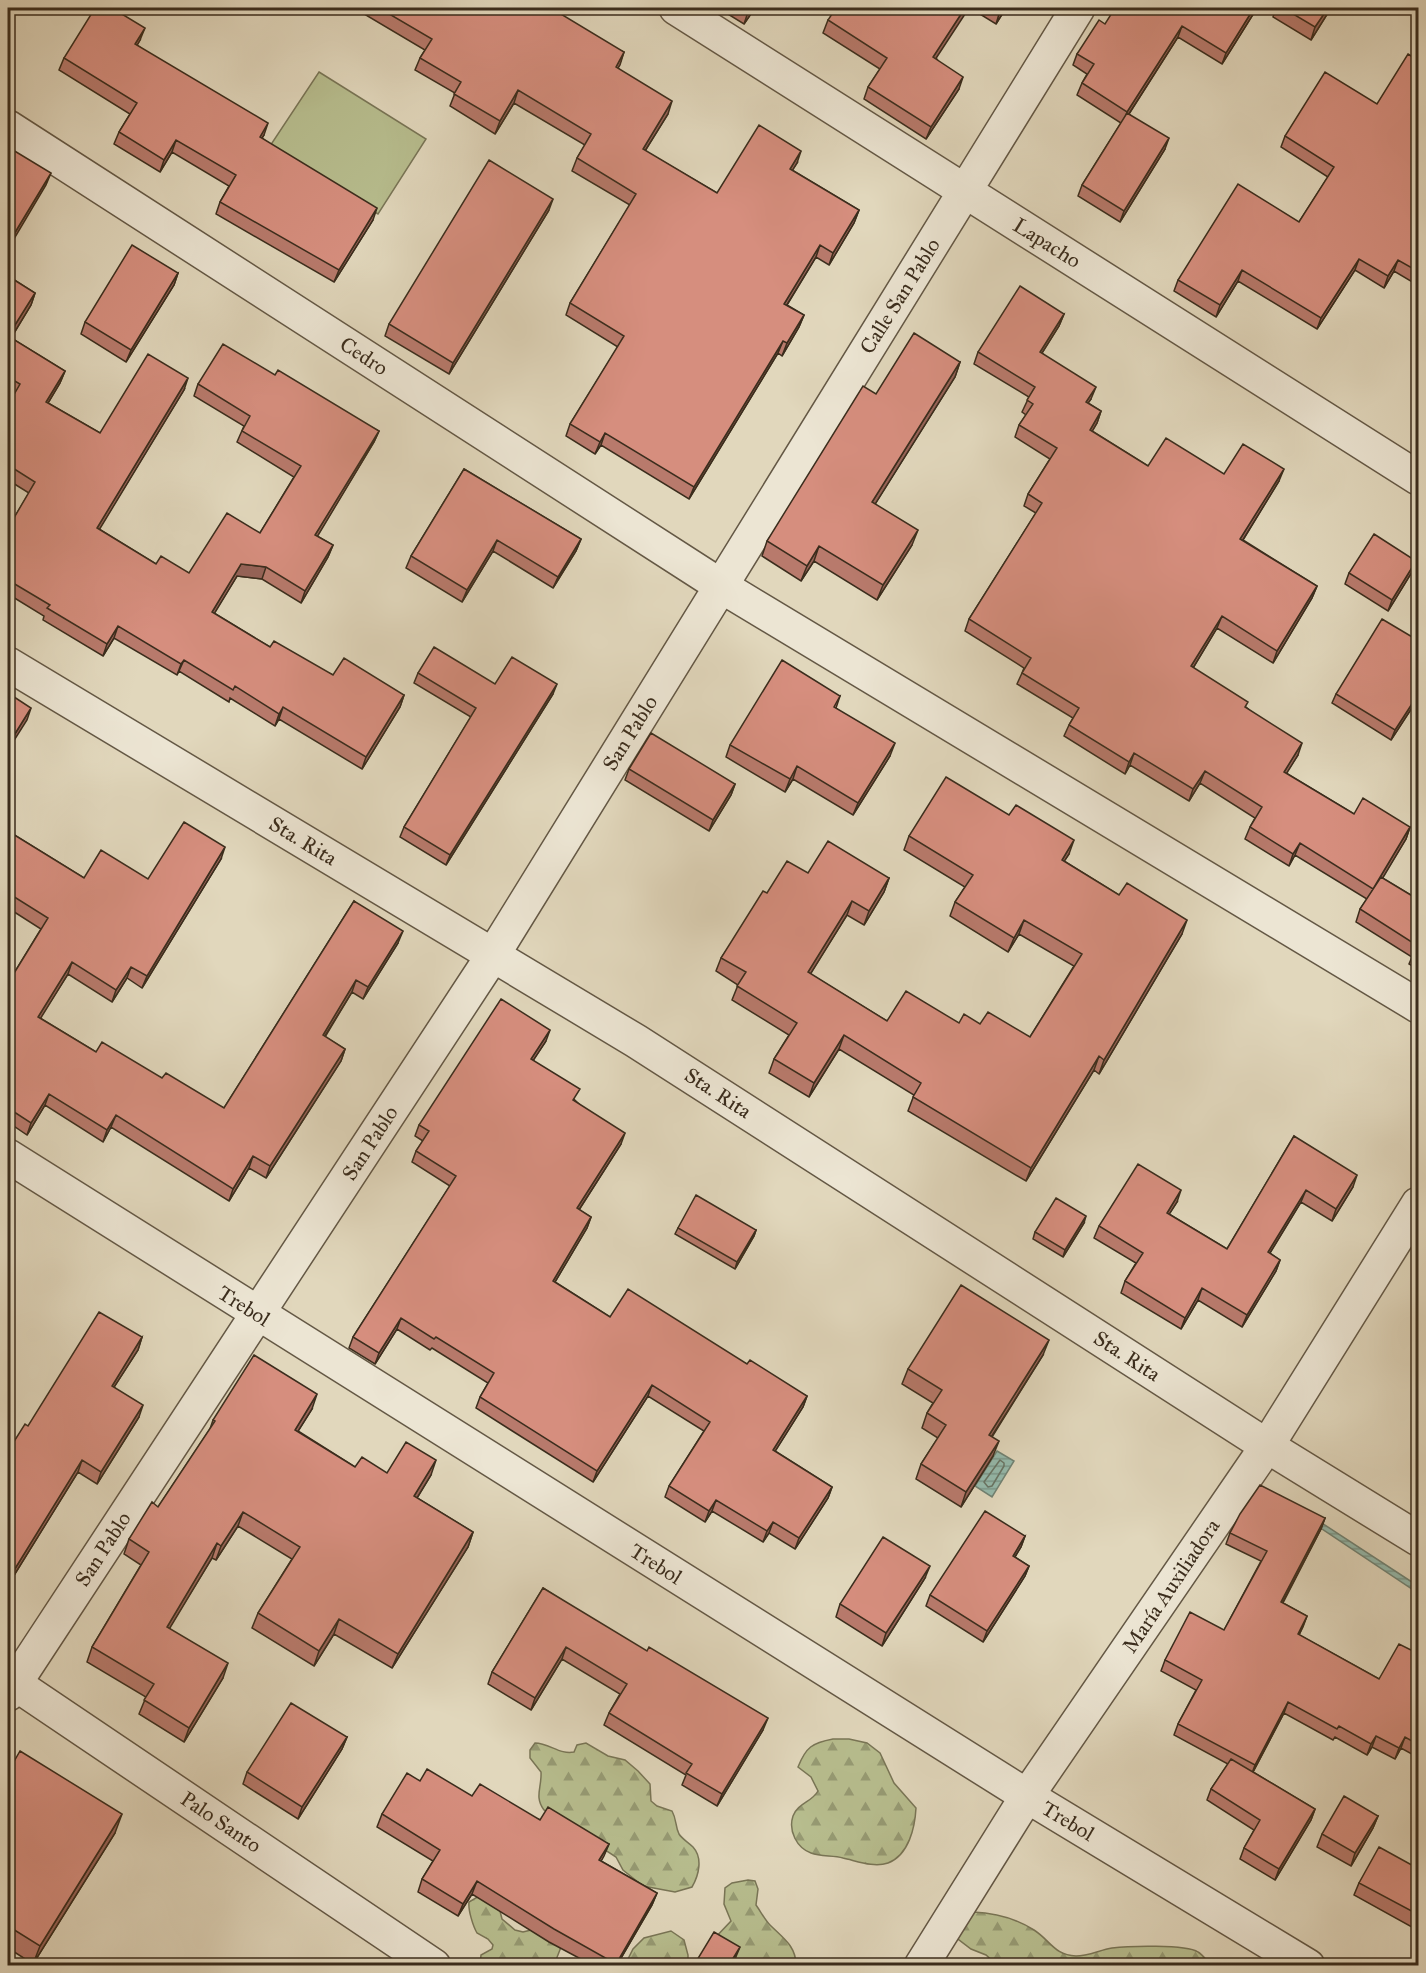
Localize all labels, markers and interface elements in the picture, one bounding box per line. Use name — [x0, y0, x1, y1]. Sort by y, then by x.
street label: Lapacho — [1008, 212, 1086, 274]
street label: Calle San Pablo — [854, 233, 946, 359]
street label: Cedro — [335, 331, 393, 381]
street label: San Pablo — [597, 690, 663, 775]
street label: Sta. Rita — [264, 811, 342, 871]
street label: Sta. Rita — [680, 1062, 756, 1124]
street label: San Pablo — [336, 1101, 404, 1185]
street label: Trebol — [213, 1280, 275, 1332]
street label: Sta. Rita — [1089, 1325, 1165, 1387]
street label: San Pablo — [69, 1507, 137, 1591]
street label: María Auxiliadora — [1117, 1514, 1225, 1658]
street label: Trebol — [625, 1538, 687, 1590]
street label: Palo Santo — [176, 1786, 267, 1859]
street label: Trebol — [1037, 1795, 1099, 1847]

